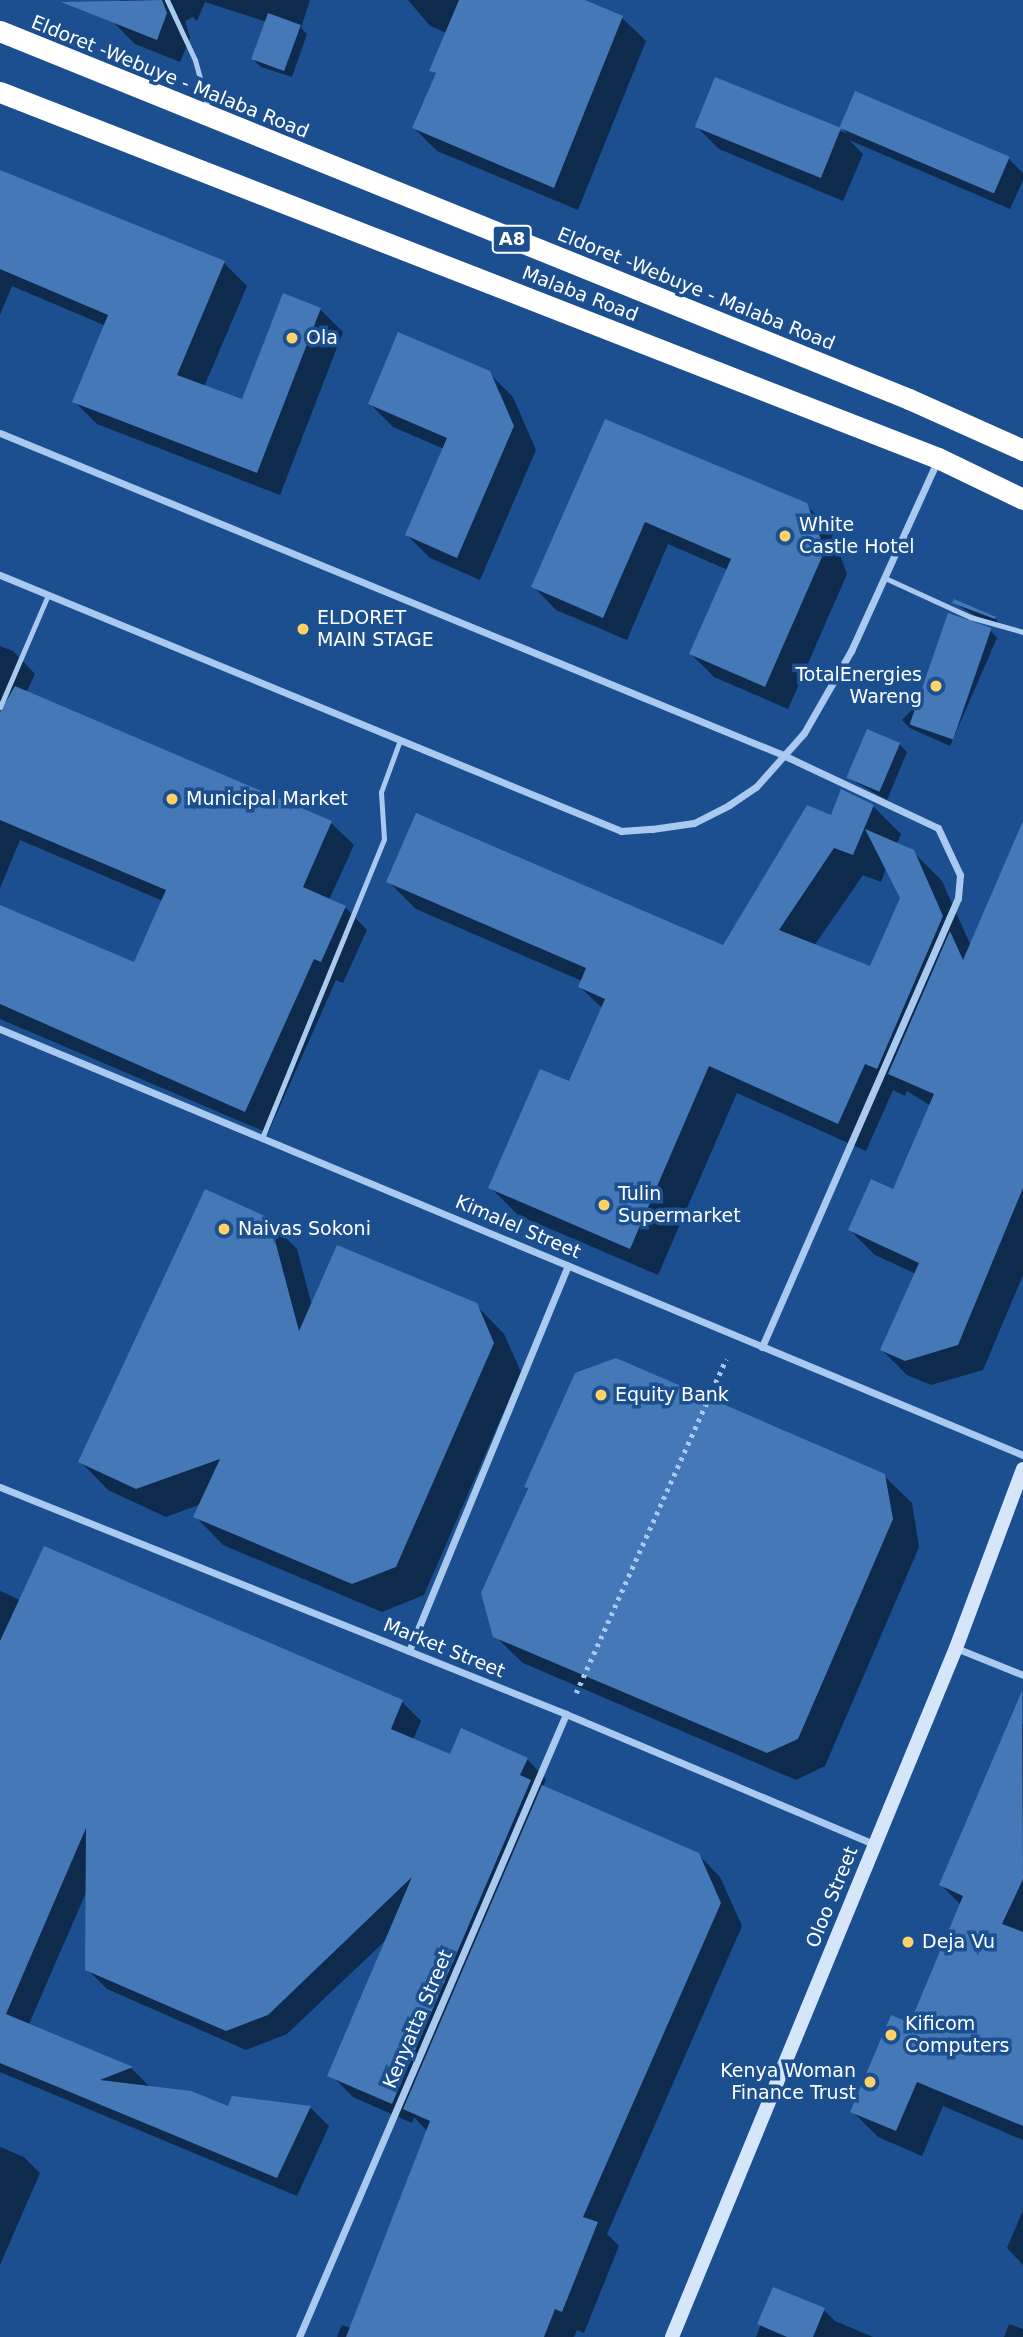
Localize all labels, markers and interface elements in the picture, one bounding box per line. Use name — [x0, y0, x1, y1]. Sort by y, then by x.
street label: Eldoret -Webuye - Malaba Road — [28, 11, 312, 143]
street label: Eldoret -Webuye - Malaba Road — [554, 223, 838, 355]
road number: A8 — [491, 225, 533, 254]
street label: Malaba Road — [519, 261, 641, 327]
place label: Ola — [306, 327, 338, 349]
marker: Ola — [284, 330, 300, 346]
place label: White Castle Hotel — [799, 514, 915, 558]
marker: White Castle Hotel — [777, 528, 793, 544]
place label: ELDORET MAIN STAGE — [317, 607, 434, 651]
marker: ELDORET MAIN STAGE — [295, 621, 311, 637]
place label: TotalEnergies Wareng — [795, 664, 922, 708]
marker: TotalEnergies Wareng — [928, 678, 944, 694]
place label: Municipal Market — [186, 788, 348, 810]
marker: Municipal Market — [164, 791, 180, 807]
place label: Tulin Supermarket — [618, 1183, 741, 1227]
street label: Kimalel Street — [452, 1190, 584, 1264]
marker: Tulin Supermarket — [596, 1197, 612, 1213]
place label: Naivas Sokoni — [238, 1218, 371, 1240]
marker: Naivas Sokoni — [216, 1221, 232, 1237]
place label: Equity Bank — [615, 1384, 729, 1406]
marker: Equity Bank — [593, 1387, 609, 1403]
street label: Market Street — [380, 1613, 508, 1683]
street label: Oloo Street — [801, 1843, 863, 1951]
place label: Deja Vu — [922, 1931, 995, 1953]
marker: Deja Vu — [900, 1934, 916, 1950]
street label: Kenyatta Street — [379, 1946, 457, 2092]
place label: Kificom Computers — [905, 2013, 1009, 2057]
marker: Kificom Computers — [883, 2027, 899, 2043]
place label: Kenya Woman Finance Trust — [720, 2060, 856, 2104]
marker: Kenya Woman Finance Trust — [862, 2074, 878, 2090]

